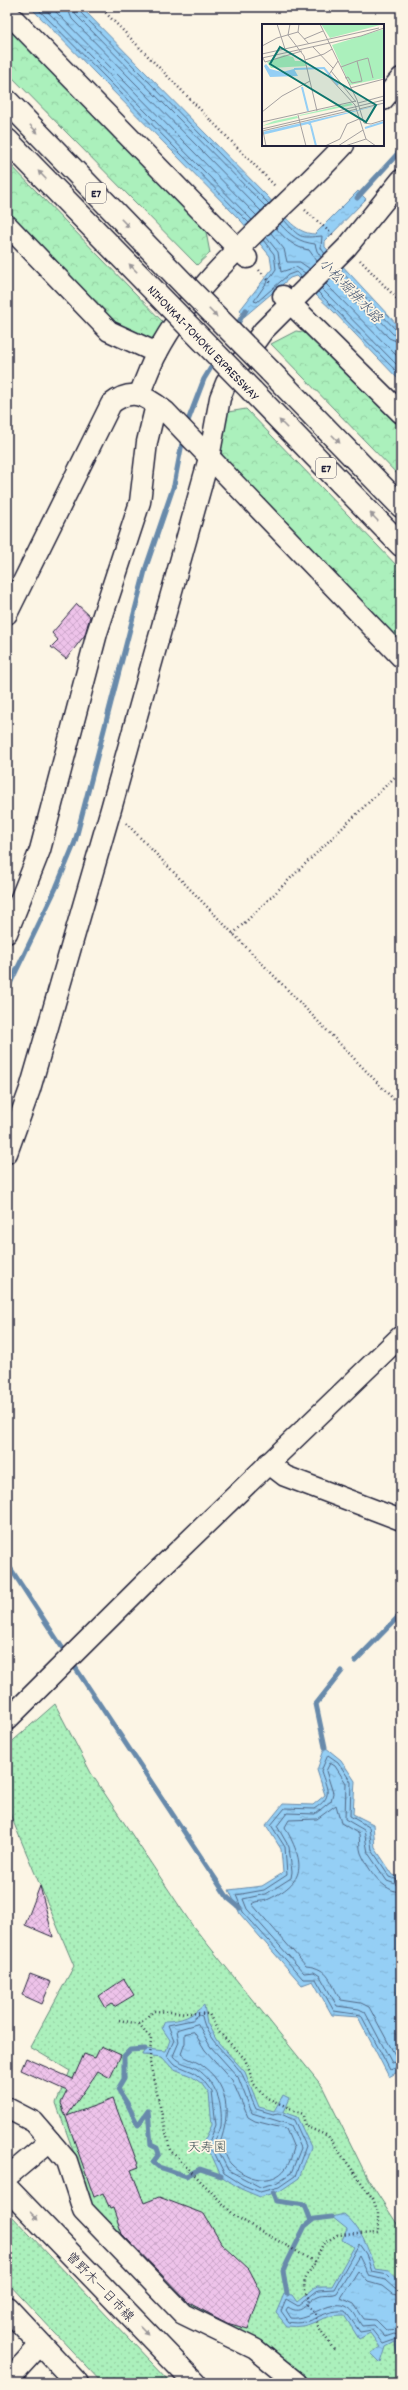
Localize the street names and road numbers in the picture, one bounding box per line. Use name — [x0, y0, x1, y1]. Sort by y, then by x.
road number: E7 — [86, 183, 106, 203]
street label: NIHONKAI-TOHOKU EXPRESSWAY — [142, 282, 263, 407]
road number: E7 — [316, 458, 336, 478]
street label: 曽野木一日市線 — [61, 2248, 138, 2328]

